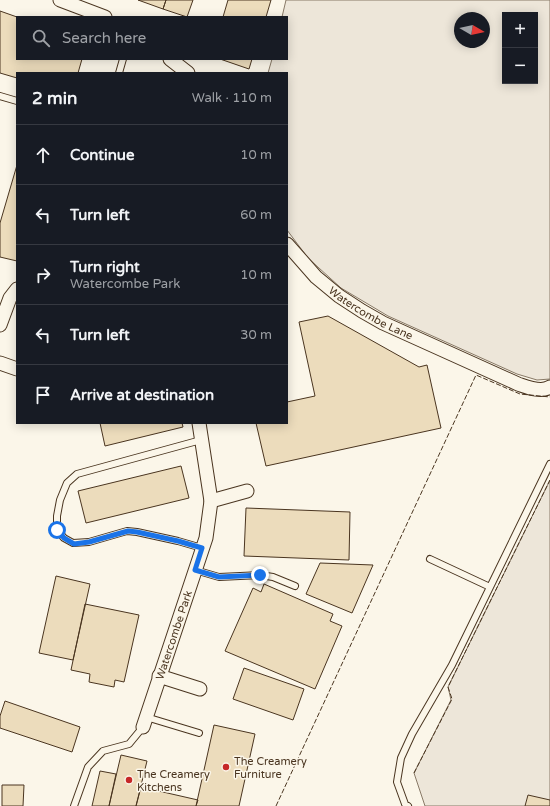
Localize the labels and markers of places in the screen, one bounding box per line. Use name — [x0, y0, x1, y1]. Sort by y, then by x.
place label: The Creamery Furniture — [234, 755, 307, 781]
marker: The Creamery Furniture — [221, 762, 231, 772]
place label: The Creamery Kitchens — [137, 768, 210, 794]
marker: The Creamery Kitchens — [124, 775, 134, 785]

